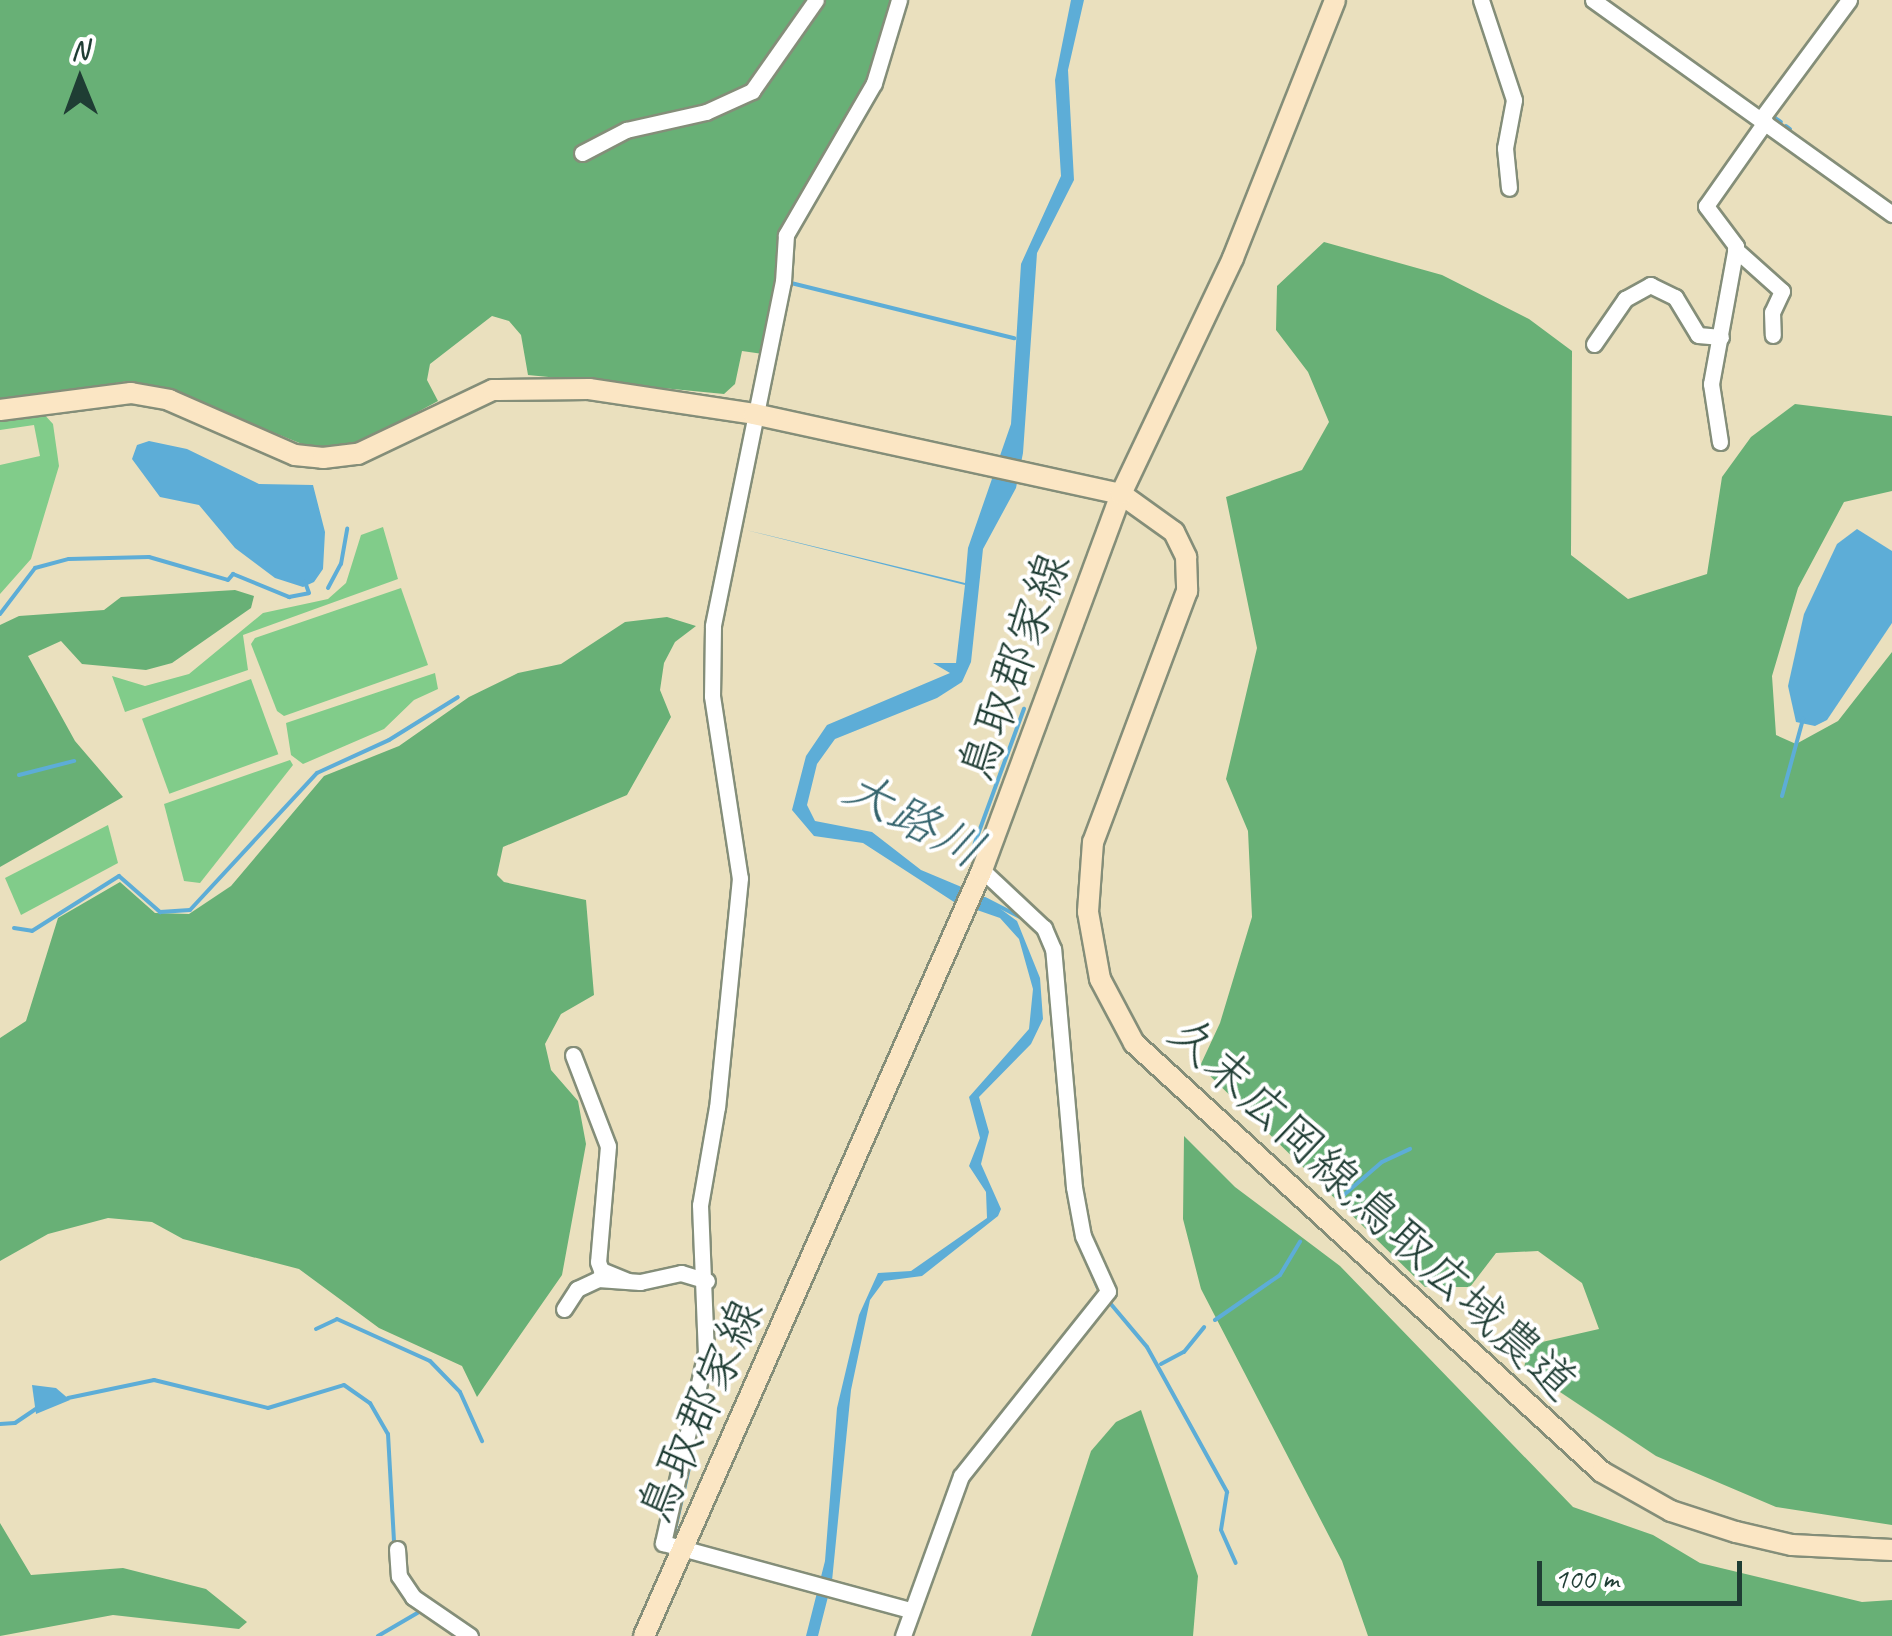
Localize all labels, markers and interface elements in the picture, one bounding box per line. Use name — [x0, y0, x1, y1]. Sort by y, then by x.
north arrow — [30, 30, 130, 130]
text: N — [70, 32, 88, 67]
street label: 鳥取郡家線 — [946, 544, 1082, 790]
water label: 大路川 — [834, 757, 994, 881]
street label: 久末広岡線;鳥取広域農道 — [1157, 1004, 1589, 1412]
street label: 鳥取郡家線 — [625, 1290, 775, 1532]
scale bar — [1542, 1541, 1747, 1603]
text: 100 m — [1554, 1559, 1619, 1597]

